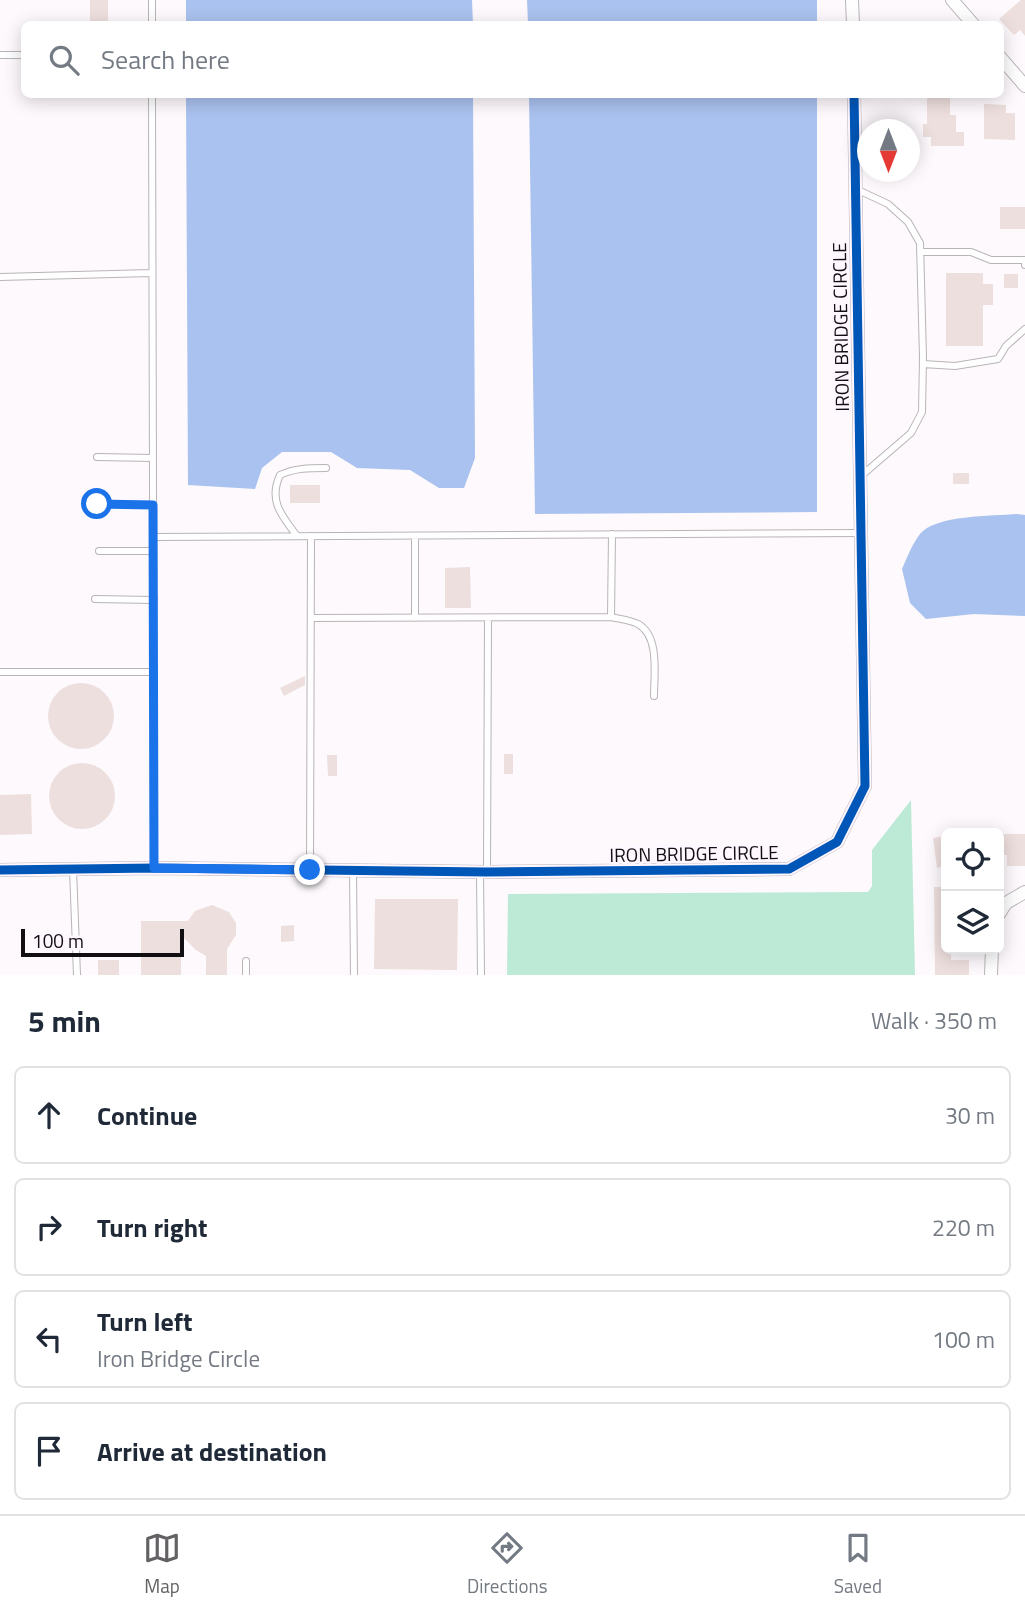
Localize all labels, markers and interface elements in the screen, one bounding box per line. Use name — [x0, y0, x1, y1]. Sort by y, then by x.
search box — [21, 21, 1004, 98]
text: Search here — [101, 40, 230, 79]
icon: search — [45, 41, 83, 79]
north arrow — [857, 119, 920, 182]
street label: IRON BRIDGE CIRCLE — [824, 242, 856, 412]
route start — [81, 488, 112, 519]
map controls — [941, 828, 1004, 954]
button: locate — [941, 828, 1004, 891]
street label: IRON BRIDGE CIRCLE — [609, 837, 779, 869]
route end — [294, 854, 325, 885]
button: layers — [941, 891, 1004, 954]
scale bar — [21, 926, 184, 958]
text: 100 m — [32, 926, 84, 955]
text: 5 min — [28, 998, 101, 1044]
text: Walk · 350 m — [871, 1003, 997, 1038]
icon: ahead — [30, 1096, 68, 1134]
text: Continue — [97, 1096, 197, 1135]
text: 30 m — [945, 1098, 995, 1133]
icon: right — [30, 1208, 68, 1246]
text: Turn right — [97, 1208, 208, 1247]
text: 220 m — [932, 1210, 995, 1245]
text: Turn left — [97, 1302, 192, 1341]
icon: left — [30, 1320, 68, 1358]
text: 100 m — [932, 1322, 995, 1357]
text: Iron Bridge Circle — [97, 1341, 260, 1376]
icon: arrive — [30, 1432, 68, 1470]
text: Arrive at destination — [97, 1432, 327, 1471]
tab: Map — [143, 1529, 181, 1600]
tab: Directions — [467, 1529, 548, 1600]
tab: Saved — [834, 1529, 882, 1600]

